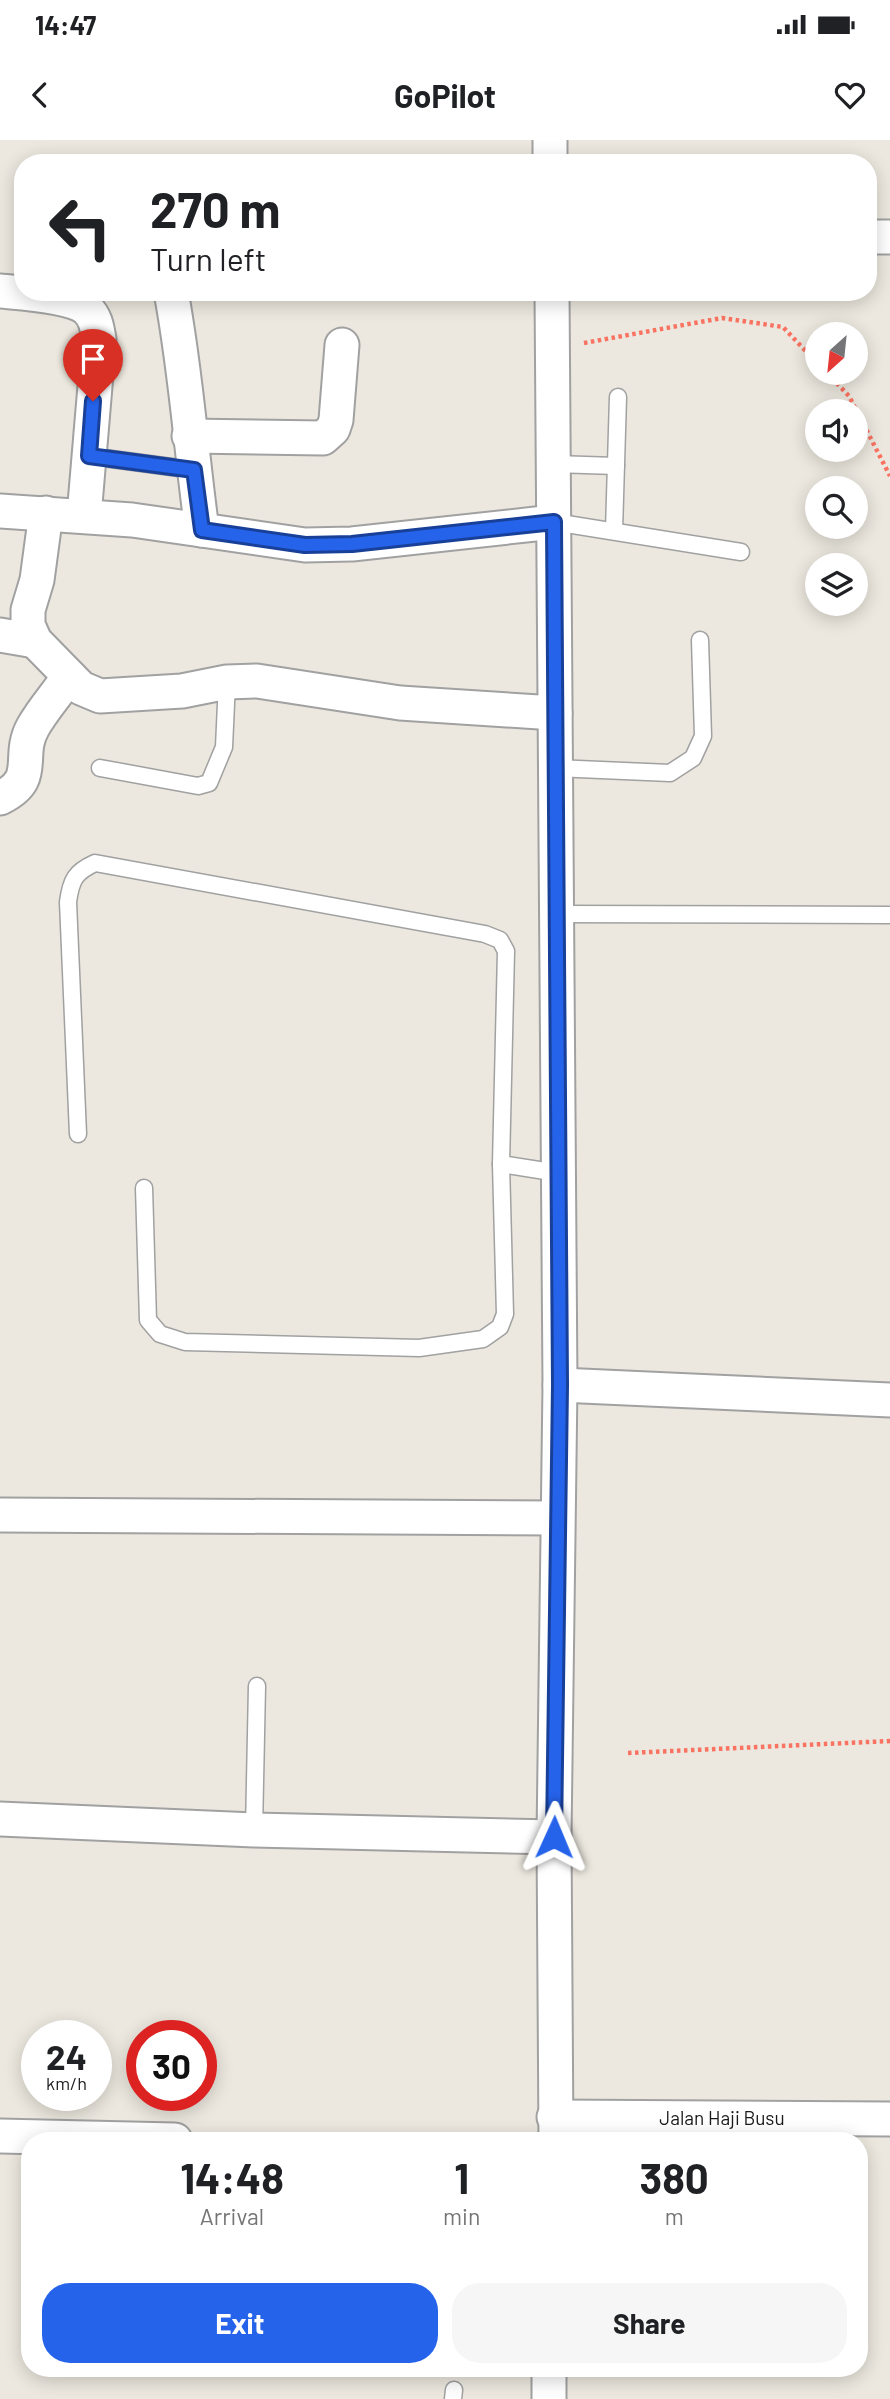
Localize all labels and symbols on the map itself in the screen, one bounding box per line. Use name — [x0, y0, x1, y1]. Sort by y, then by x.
north arrow — [805, 322, 868, 385]
pin — [63, 329, 123, 401]
position arrow — [517, 1800, 591, 1874]
speed limit sign: 30 — [126, 2020, 217, 2111]
street label: Jalan Haji Busu — [659, 2106, 785, 2129]

